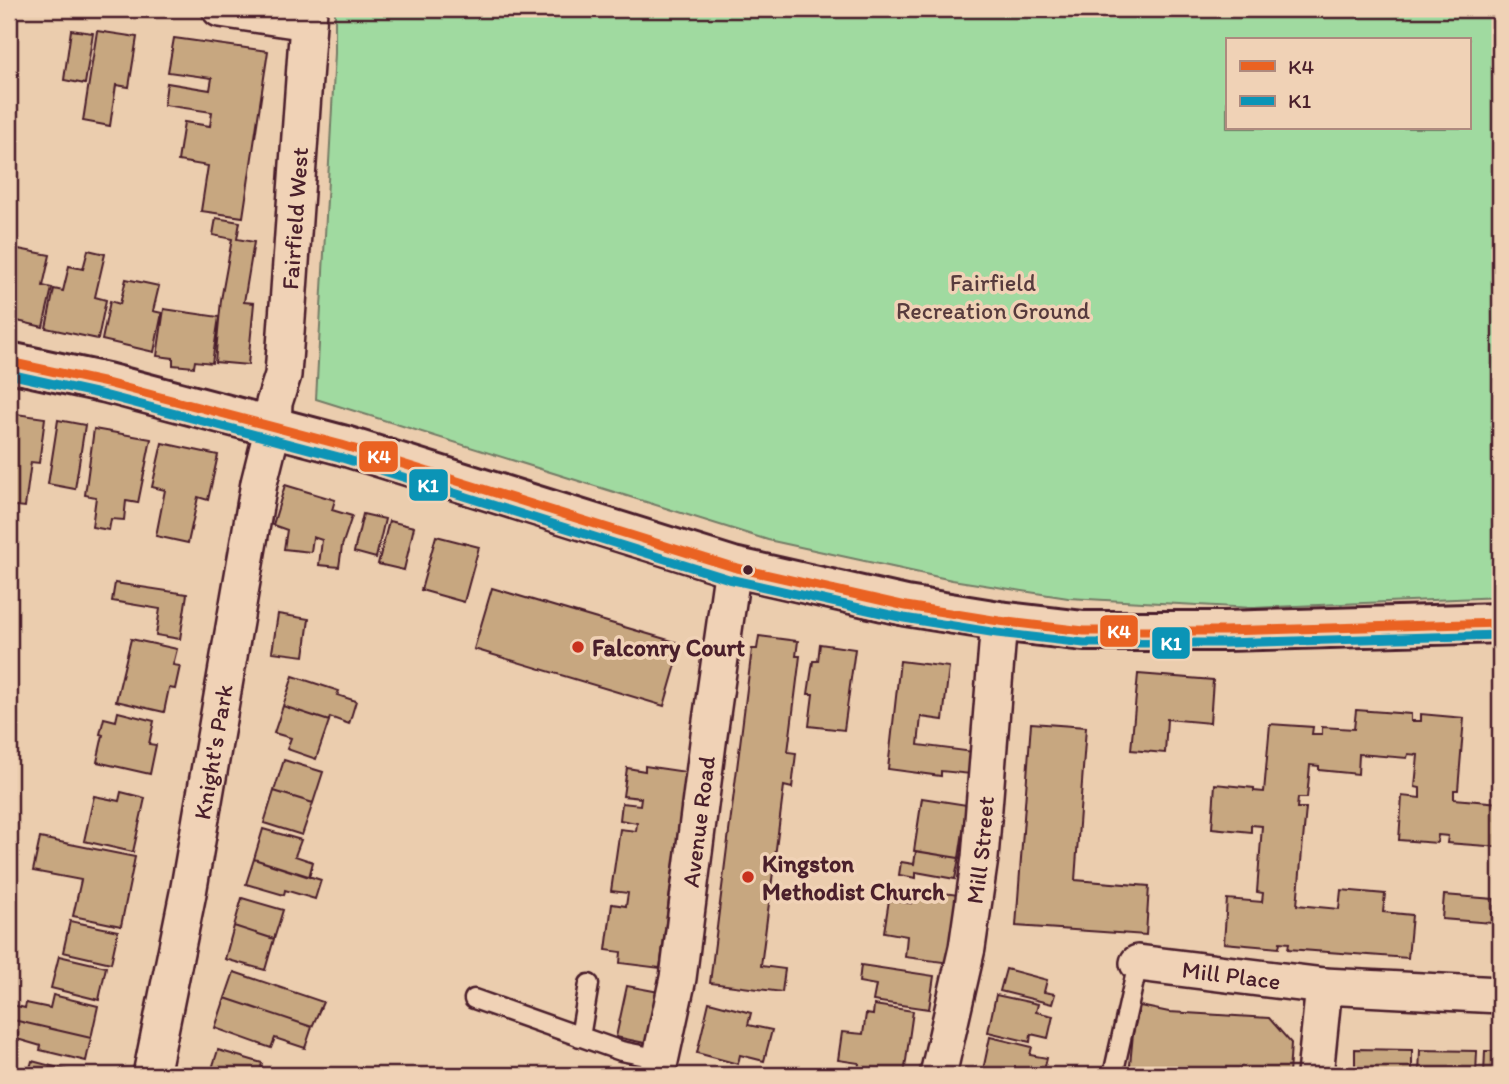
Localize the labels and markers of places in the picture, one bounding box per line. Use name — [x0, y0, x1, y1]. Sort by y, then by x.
unlabelled marker — [741, 563, 755, 577]
place label: Falconry Court — [592, 633, 745, 663]
marker: Falconry Court — [570, 639, 586, 655]
place label: Kingston Methodist Church — [762, 849, 945, 906]
marker: Kingston Methodist Church — [740, 869, 756, 885]

